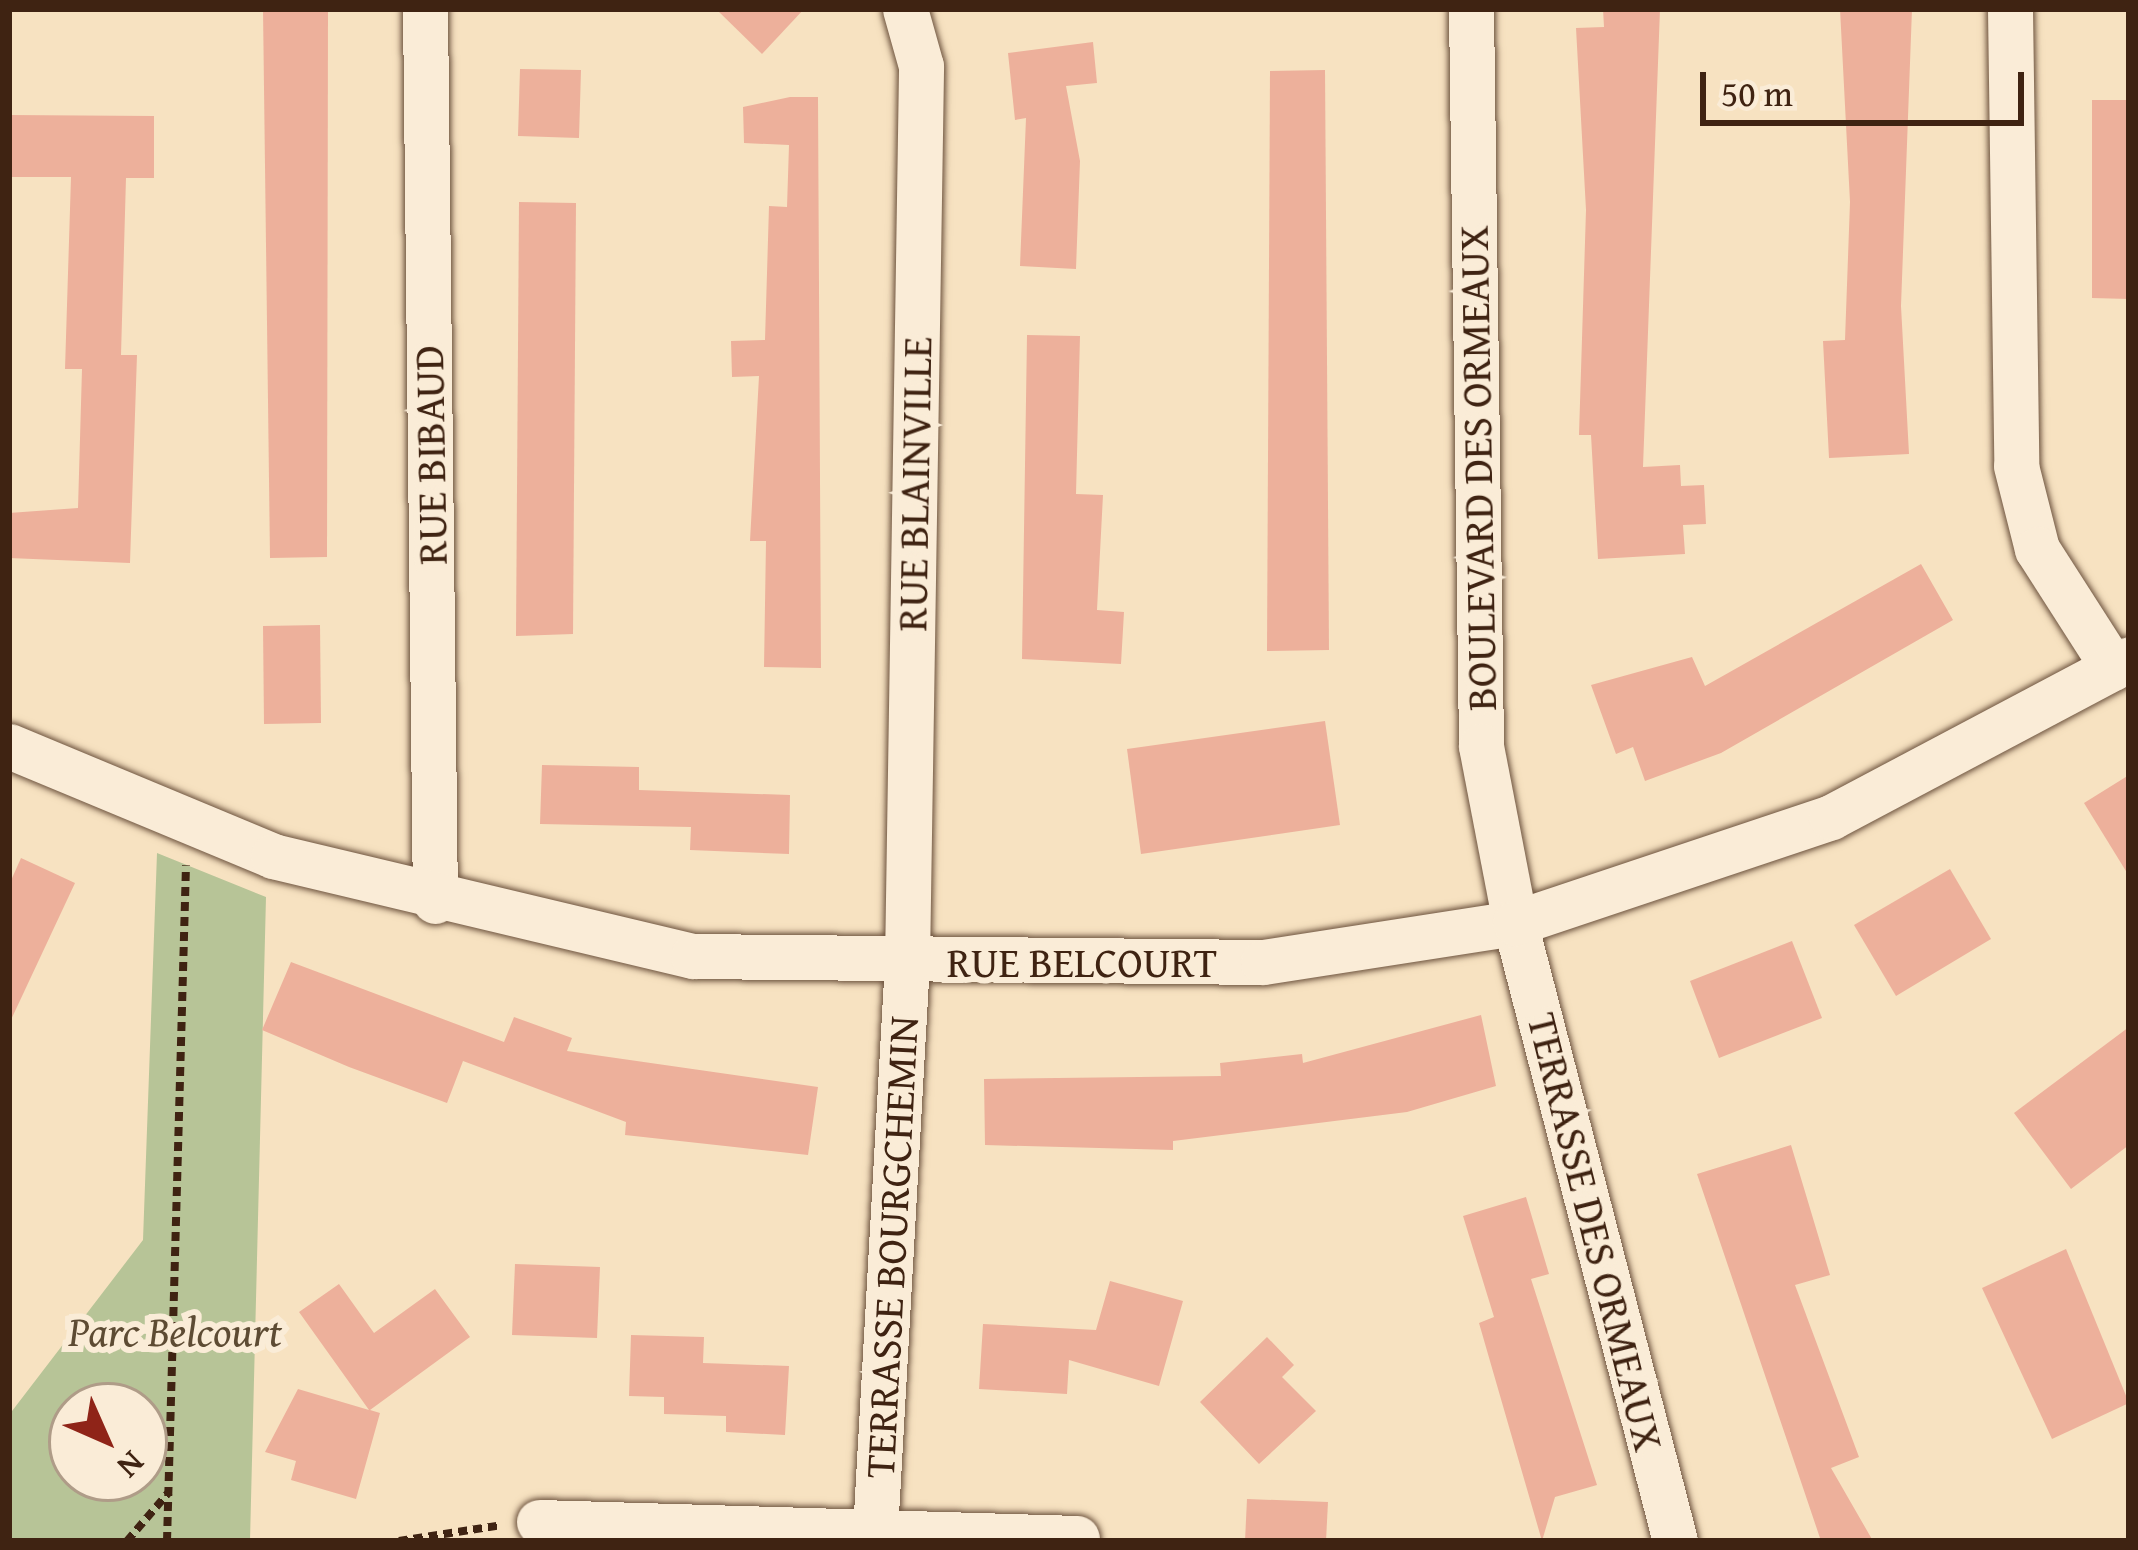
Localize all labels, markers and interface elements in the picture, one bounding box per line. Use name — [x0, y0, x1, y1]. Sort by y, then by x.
scale bar — [1706, 48, 2030, 122]
text: 50 m — [1721, 66, 1793, 119]
street label: BOULEVARD DES ORMEAUX — [1448, 225, 1506, 711]
street label: RUE BLAINVILLE — [886, 336, 942, 632]
street label: RUE BIBAUD — [403, 345, 457, 565]
street label: RUE BELCOURT — [947, 937, 1217, 987]
street label: TERRASSE DES ORMEAUX — [1517, 1008, 1675, 1456]
street label: TERRASSE BOURGCHEMIN — [854, 1015, 928, 1479]
park label: Parc Belcourt — [68, 1306, 282, 1356]
north arrow — [48, 1382, 168, 1502]
text: N — [107, 1441, 156, 1490]

